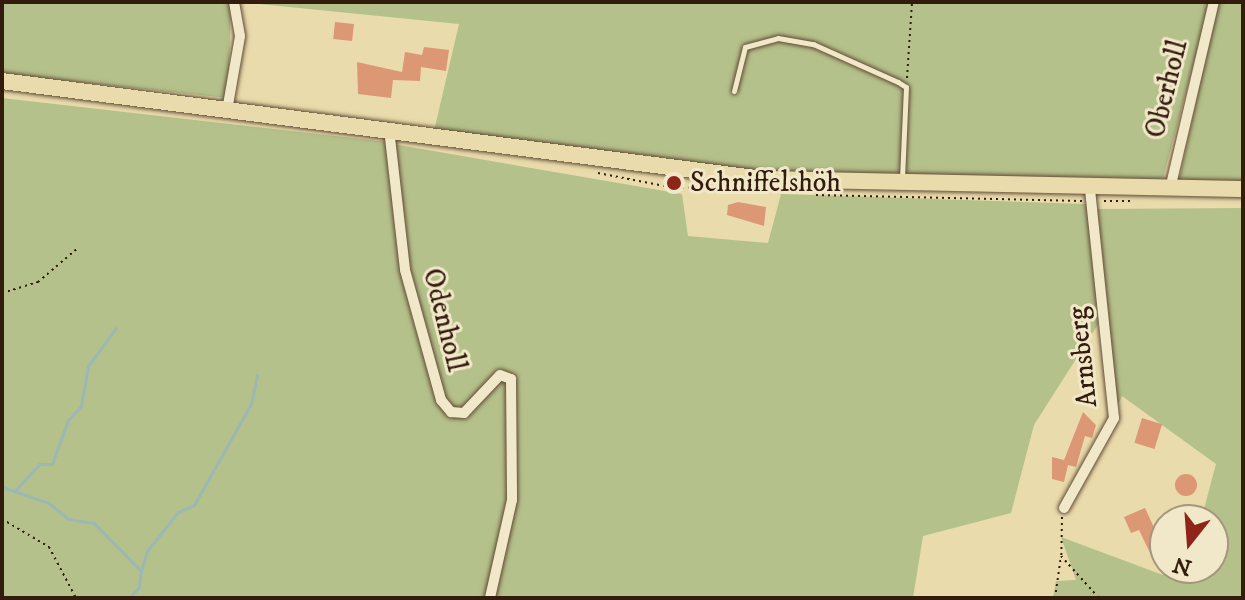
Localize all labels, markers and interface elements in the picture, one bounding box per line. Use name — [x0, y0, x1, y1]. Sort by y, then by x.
street label: Oberholl — [1139, 37, 1195, 141]
place label: Schniffelshöh — [690, 166, 841, 200]
marker: Schniffelshöh — [665, 174, 683, 192]
street label: Odenholl — [415, 265, 473, 375]
street label: Arnsberg — [1061, 305, 1105, 409]
north arrow — [1149, 504, 1229, 584]
text: N — [1170, 550, 1195, 581]

